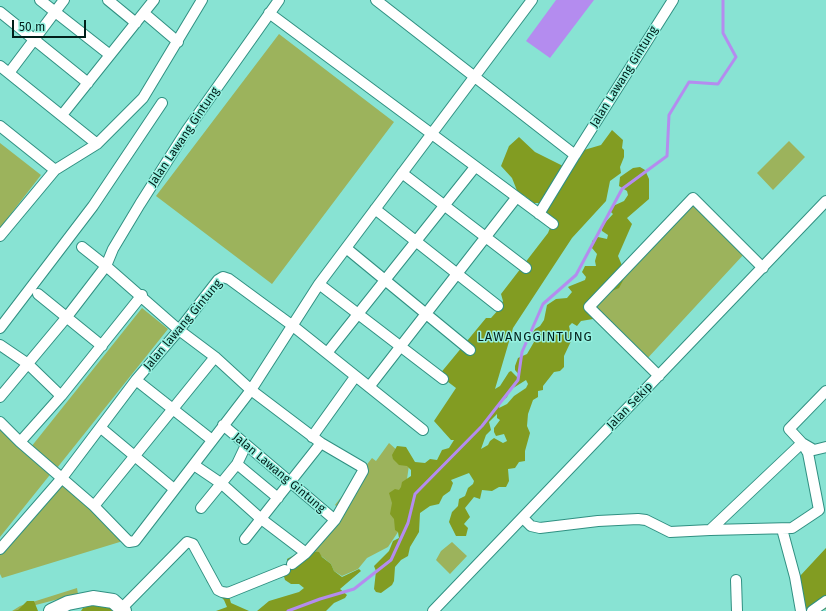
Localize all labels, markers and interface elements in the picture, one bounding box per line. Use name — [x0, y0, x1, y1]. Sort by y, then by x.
scale bar — [14, 12, 88, 38]
text: 50 m — [19, 20, 45, 34]
street label: Jalan Lawang Gintung — [587, 24, 661, 130]
street label: Jalan Lawang Gintung — [145, 85, 223, 189]
street label: Jalan lawang Gintung — [141, 277, 225, 373]
district label: LAWANGGINTUNG — [477, 329, 593, 345]
street label: Jalan Sekip — [604, 379, 656, 433]
street label: Jalan Lawang Gintung — [230, 430, 328, 516]

